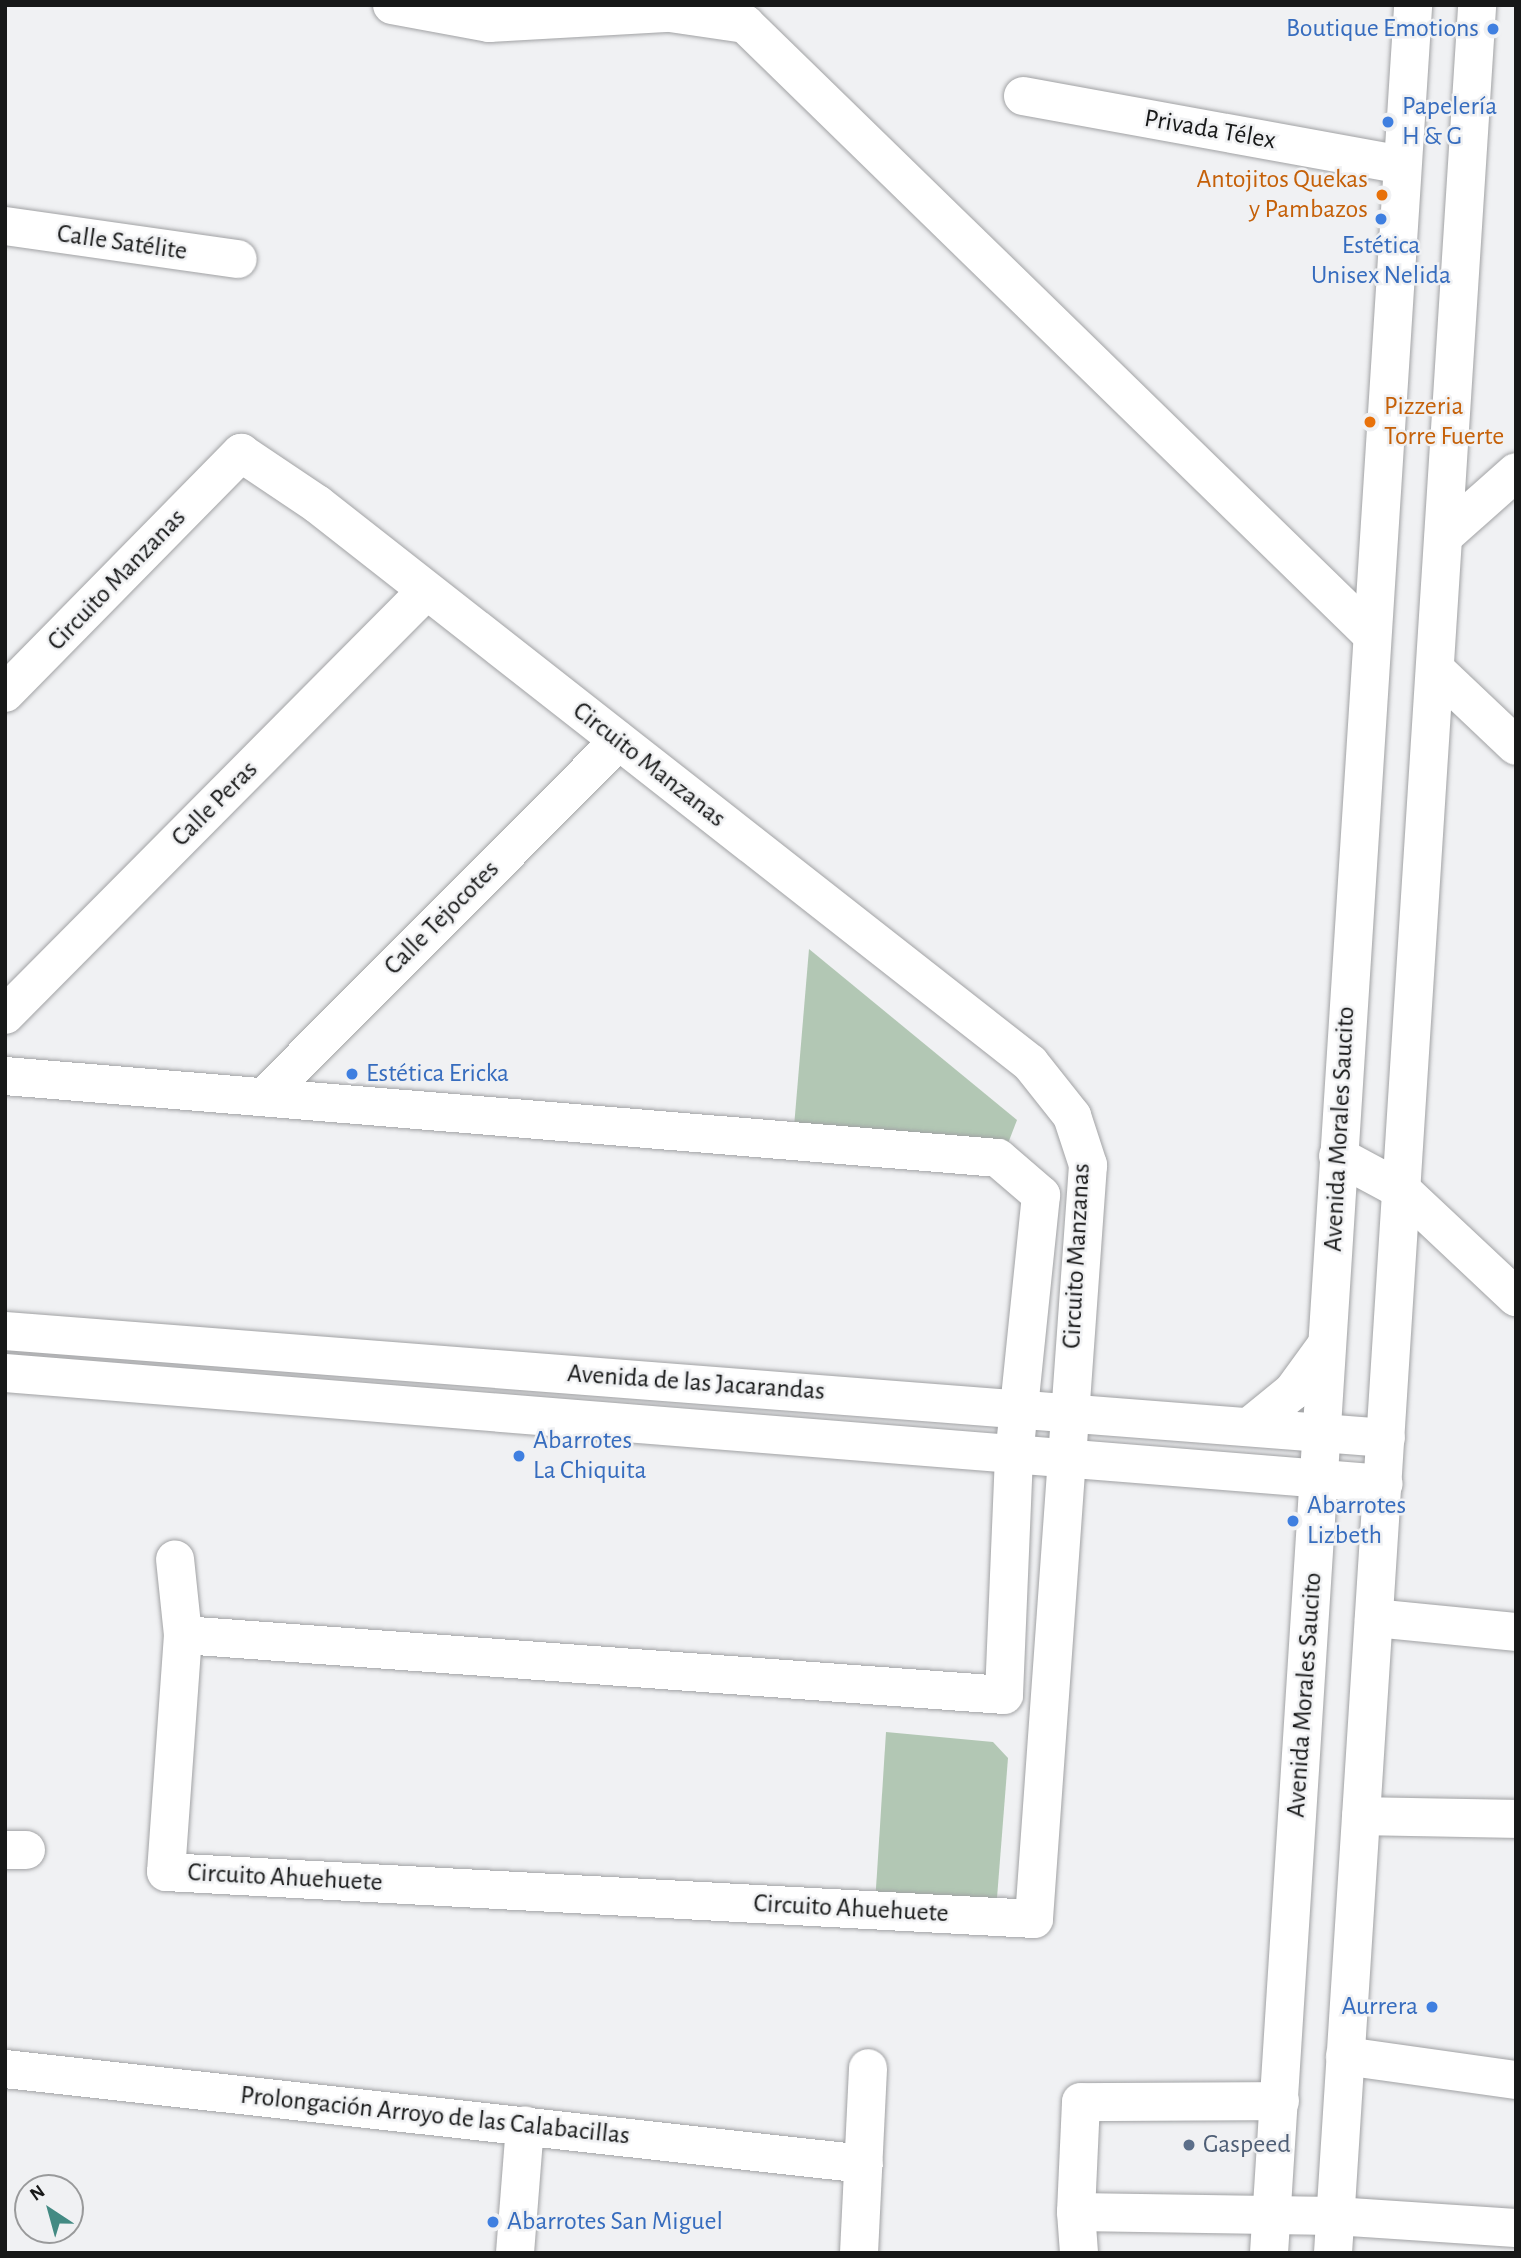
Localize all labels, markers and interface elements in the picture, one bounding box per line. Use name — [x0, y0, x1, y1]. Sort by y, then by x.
place label: Boutique Emotions — [1286, 13, 1479, 45]
marker: Boutique Emotions — [1485, 21, 1501, 37]
place label: Papelería H & G — [1402, 91, 1497, 152]
street label: Privada Télex — [1142, 103, 1278, 157]
marker: Papelería H & G — [1380, 114, 1396, 130]
place label: Antojitos Quekas y Pambazos — [1197, 164, 1368, 226]
marker: Antojitos Quekas y Pambazos — [1374, 187, 1390, 203]
marker: Estética Unisex Nelida — [1373, 211, 1389, 227]
street label: Calle Satélite — [55, 218, 189, 268]
place label: Estética Unisex Nelida — [1311, 230, 1451, 292]
place label: Pizzeria Torre Fuerte — [1384, 391, 1504, 452]
marker: Pizzeria Torre Fuerte — [1362, 414, 1378, 430]
street label: Circuito Manzanas — [41, 502, 193, 658]
street label: Circuito Manzanas — [566, 696, 732, 834]
street label: Calle Peras — [165, 754, 265, 854]
street label: Calle Tejocotes — [378, 854, 506, 982]
street label: Avenida Morales Saucito — [1318, 1006, 1362, 1252]
place label: Estética Ericka — [366, 1058, 509, 1090]
marker: Estética Ericka — [344, 1066, 360, 1082]
street label: Circuito Manzanas — [1057, 1162, 1097, 1350]
street label: Avenida de las Jacarandas — [566, 1358, 826, 1408]
place label: Abarrotes La Chiquita — [533, 1425, 647, 1486]
marker: Abarrotes La Chiquita — [511, 1448, 527, 1464]
place label: Abarrotes Lizbeth — [1307, 1490, 1406, 1552]
marker: Abarrotes Lizbeth — [1285, 1513, 1301, 1529]
street label: Avenida Morales Saucito — [1281, 1571, 1329, 1819]
street label: Circuito Ahuehuete — [187, 1857, 383, 1899]
street label: Circuito Ahuehuete — [753, 1888, 949, 1930]
place label: Aurrera — [1342, 1991, 1418, 2023]
marker: Aurrera — [1424, 1999, 1440, 2015]
street label: Prolongación Arroyo de las Calabacillas — [239, 2080, 631, 2152]
place label: Gaspeed — [1203, 2129, 1291, 2161]
marker: Gaspeed — [1181, 2137, 1197, 2153]
north arrow — [14, 2174, 84, 2244]
text: N — [27, 2182, 48, 2205]
place label: Abarrotes San Miguel — [507, 2206, 723, 2238]
marker: Abarrotes San Miguel — [485, 2214, 501, 2230]

